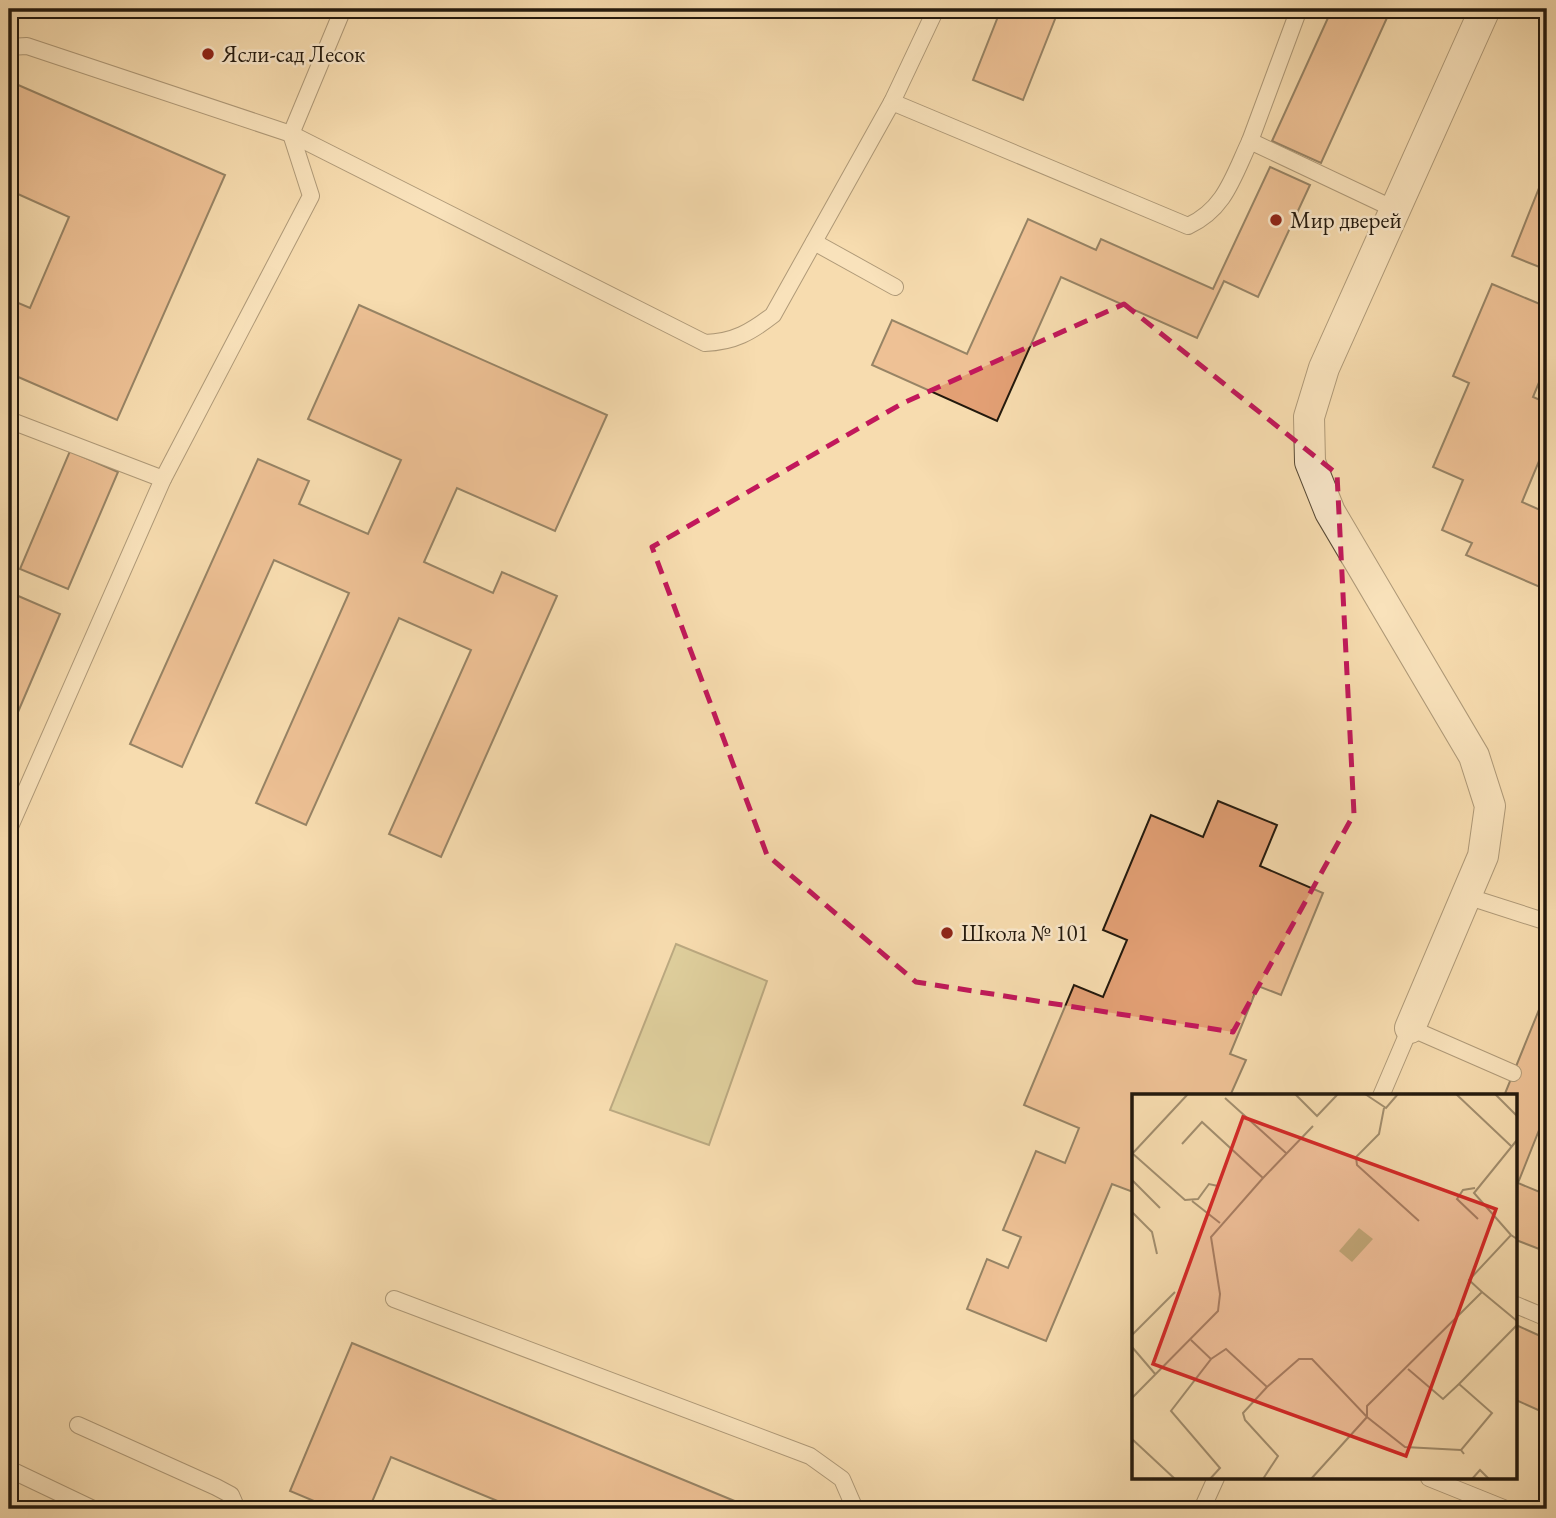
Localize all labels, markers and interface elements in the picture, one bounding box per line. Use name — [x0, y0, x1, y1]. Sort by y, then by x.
place label: Ясли-сад Лесок — [221, 39, 365, 69]
marker: Ясли-сад Лесок — [200, 46, 216, 62]
place label: Мир дверей — [1290, 205, 1402, 235]
marker: Мир дверей — [1268, 212, 1284, 228]
place label: Школа № 101 — [961, 918, 1089, 948]
marker: Школа № 101 — [939, 925, 955, 941]
inset map — [1132, 1094, 1518, 1480]

